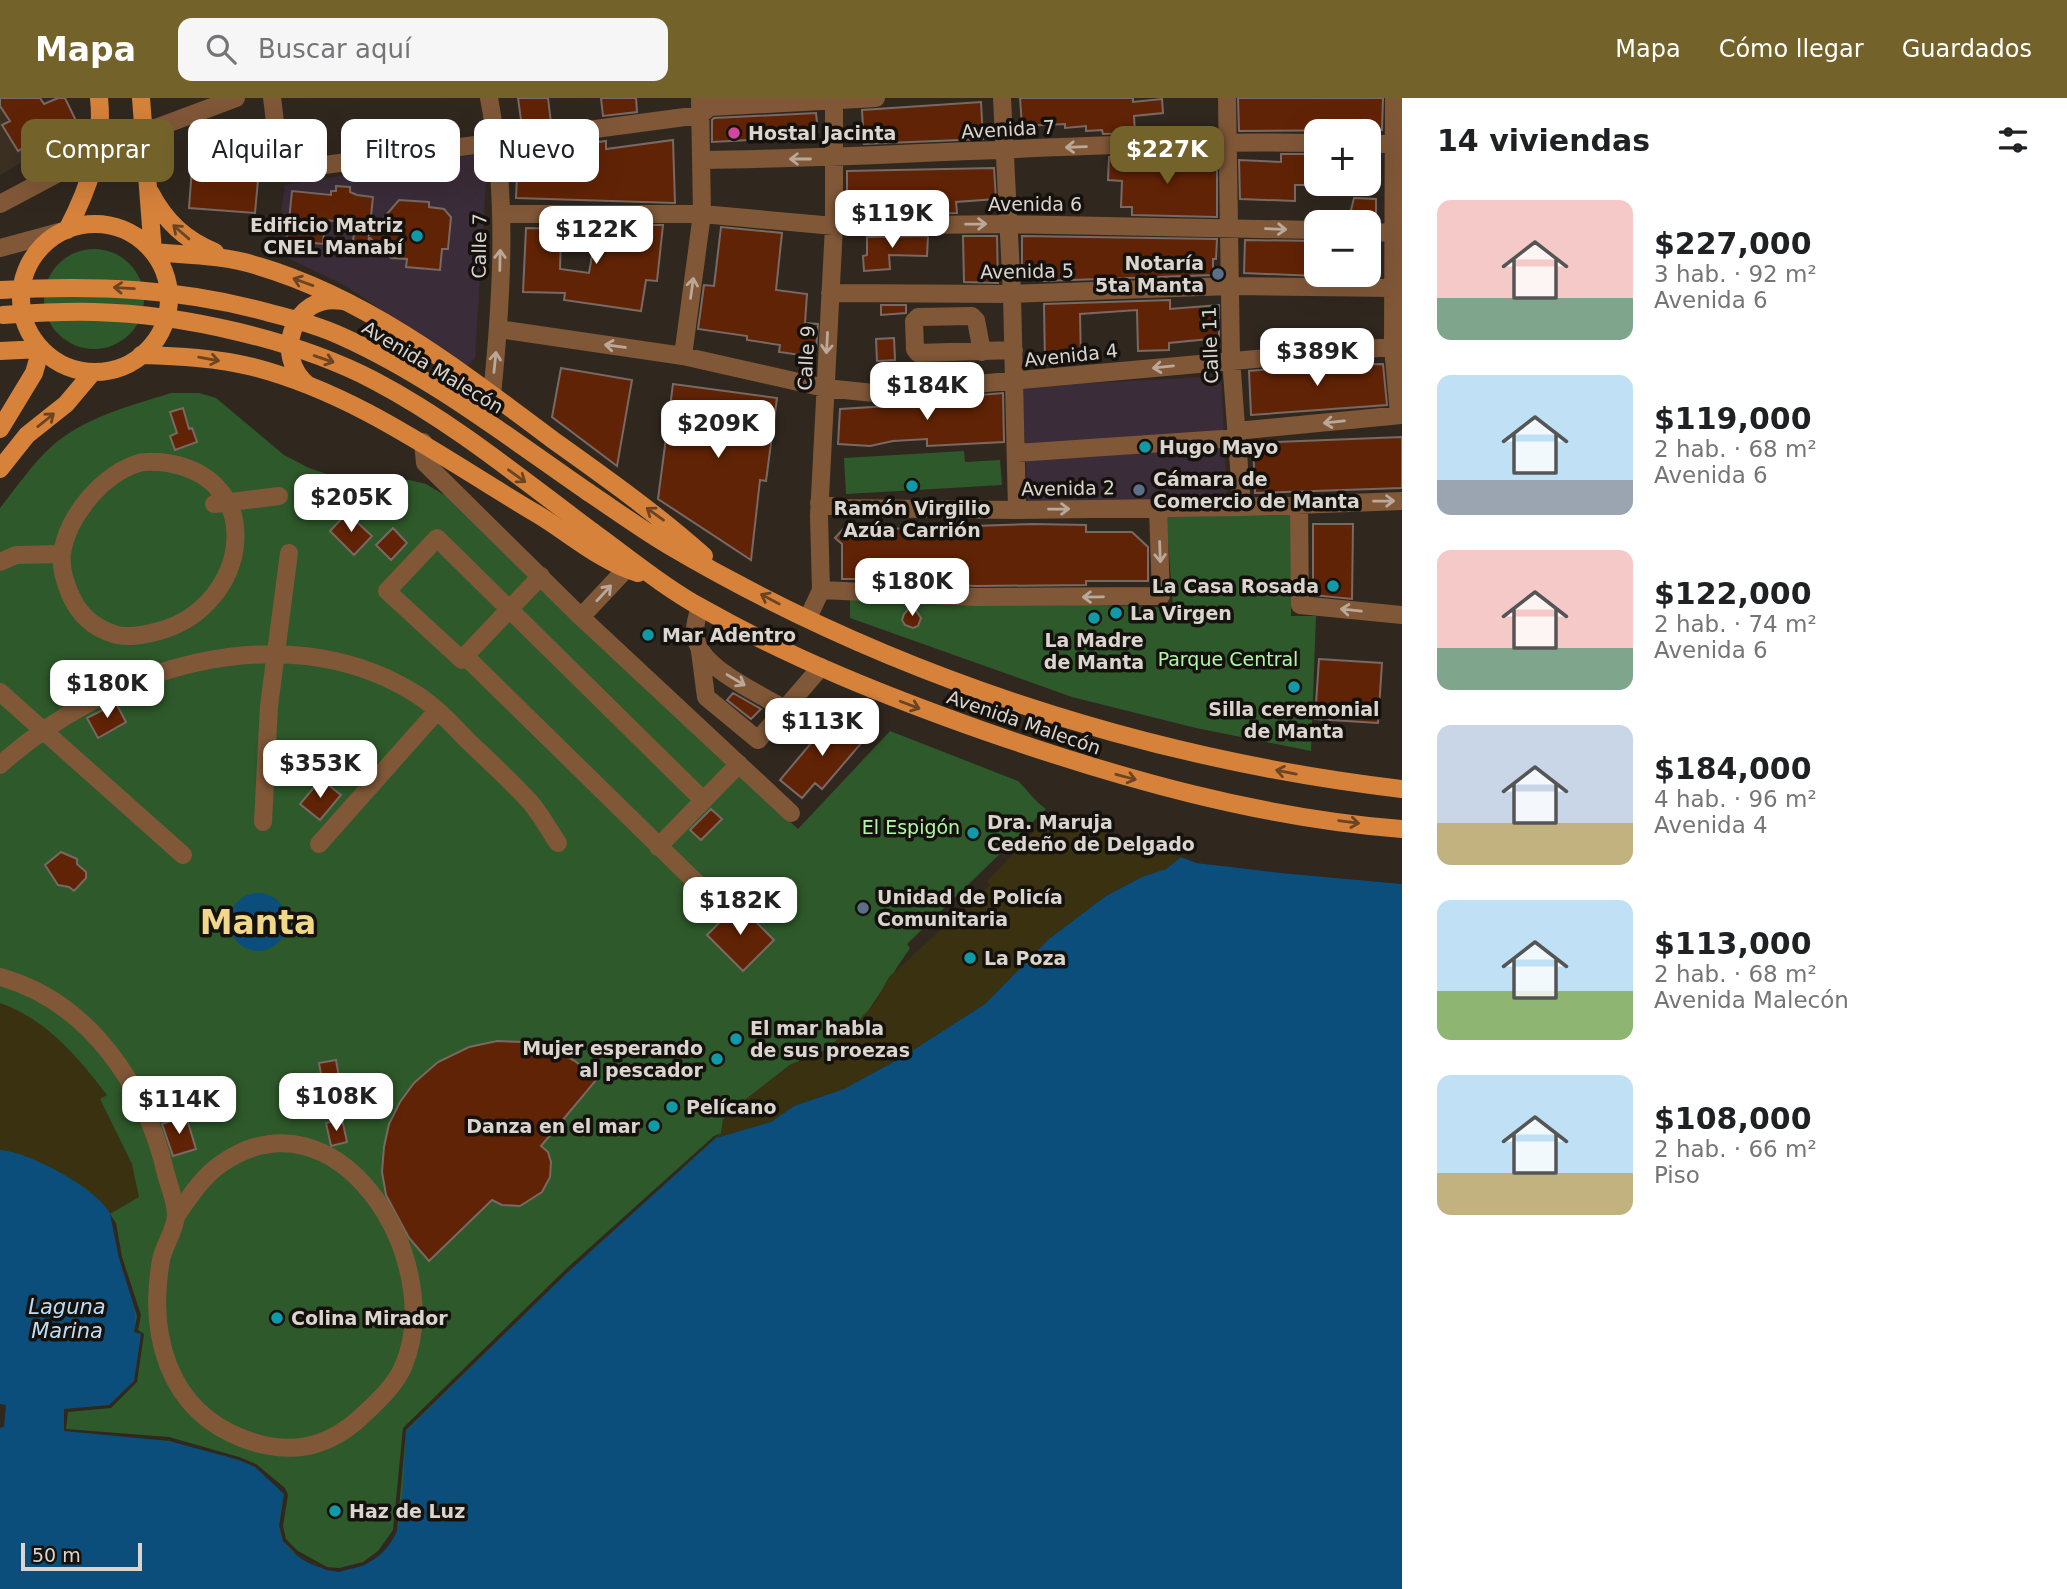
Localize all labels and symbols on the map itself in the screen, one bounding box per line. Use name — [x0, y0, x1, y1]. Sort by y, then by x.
street label: Avenida 7 — [960, 116, 1056, 142]
place label: Hostal Jacinta — [748, 122, 896, 144]
marker: Hostal Jacinta — [726, 125, 742, 141]
pin: $227K — [1118, 126, 1216, 186]
one-way arrow — [1065, 141, 1088, 154]
one-way arrow — [789, 152, 812, 166]
pin: $119K — [843, 190, 941, 250]
street label: Avenida 6 — [988, 193, 1082, 215]
pin: $122K — [547, 206, 645, 266]
street label: Calle 7 — [467, 213, 491, 279]
place label: Edificio Matriz CNEL Manabí — [250, 214, 404, 258]
one-way arrow — [964, 217, 987, 231]
one-way arrow — [1265, 222, 1288, 235]
one-way arrow — [172, 224, 190, 240]
marker: Edificio Matriz CNEL Manabí — [409, 228, 425, 244]
one-way arrow — [494, 249, 507, 272]
place label: Notaría 5ta Manta — [1095, 252, 1204, 296]
street label: Avenida 5 — [980, 259, 1074, 283]
marker: Notaría 5ta Manta — [1210, 266, 1226, 282]
one-way arrow — [292, 274, 314, 287]
one-way arrow — [686, 278, 699, 300]
one-way arrow — [112, 281, 135, 294]
street label: Calle 11 — [1198, 306, 1222, 384]
street label: Avenida Malecón — [358, 316, 508, 418]
street label: Calle 9 — [793, 325, 819, 391]
pin: $389K — [1268, 328, 1366, 388]
one-way arrow — [821, 331, 834, 354]
one-way arrow — [605, 339, 627, 352]
street label: Avenida 4 — [1023, 339, 1119, 371]
one-way arrow — [489, 351, 502, 373]
one-way arrow — [197, 353, 220, 366]
one-way arrow — [312, 353, 334, 366]
one-way arrow — [1152, 360, 1174, 373]
pin: $184K — [878, 362, 976, 422]
pin: $209K — [669, 400, 767, 460]
one-way arrow — [37, 412, 55, 428]
one-way arrow — [1323, 415, 1346, 428]
place label: Hugo Mayo — [1159, 436, 1278, 458]
marker: Hugo Mayo — [1137, 439, 1153, 455]
one-way arrow — [508, 468, 527, 483]
place label: Cámara de Comercio de Manta — [1153, 468, 1360, 512]
pin: $205K — [302, 474, 400, 534]
street label: Avenida 2 — [1021, 476, 1115, 500]
marker: Ramón Virgilio Azúa Carrión — [904, 478, 920, 494]
marker: Cámara de Comercio de Manta — [1131, 482, 1147, 498]
one-way arrow — [1372, 495, 1395, 508]
place label: Ramón Virgilio Azúa Carrión — [834, 497, 990, 541]
one-way arrow — [1047, 503, 1070, 516]
one-way arrow — [646, 507, 665, 522]
one-way arrow — [1153, 540, 1166, 563]
pin: $180K — [863, 559, 961, 618]
place label: La Casa Rosada — [1152, 575, 1319, 597]
marker: La Casa Rosada — [1325, 578, 1341, 594]
one-way arrow — [595, 585, 612, 602]
one-way arrow — [1081, 591, 1104, 604]
one-way arrow — [760, 592, 781, 606]
place label: La Virgen — [1130, 602, 1232, 624]
one-way arrow — [1340, 603, 1363, 616]
marker: La Virgen — [1108, 605, 1124, 621]
marker: La Madre de Manta — [1086, 610, 1102, 626]
place label: Mar Adentro — [662, 624, 796, 646]
marker: Mar Adentro — [640, 627, 656, 643]
place label: La Madre de Manta — [1044, 629, 1144, 673]
park label: Parque Central — [1158, 648, 1298, 670]
pin: $180K — [58, 660, 156, 720]
one-way arrow — [726, 674, 746, 688]
marker: Silla ceremonial de Manta — [1286, 679, 1302, 695]
street label: Avenida Malecón — [944, 685, 1104, 759]
pin: $113K — [773, 698, 871, 758]
place label: Silla ceremonial de Manta — [1208, 698, 1380, 742]
one-way arrow — [899, 699, 921, 712]
pin: $353K — [271, 740, 369, 800]
one-way arrow — [1275, 765, 1298, 779]
one-way arrow — [1114, 771, 1137, 784]
place label: Dra. Maruja Cedeño de Delgado — [987, 811, 1195, 855]
park label: El Espigón — [862, 816, 960, 838]
one-way arrow — [1337, 816, 1360, 829]
marker: Dra. Maruja Cedeño de Delgado — [965, 825, 981, 841]
pin: $182K — [691, 878, 789, 937]
place label: Unidad de Policía Comunitaria — [877, 886, 1063, 930]
marker: Unidad de Policía Comunitaria — [855, 900, 871, 916]
district label: Manta — [200, 903, 316, 942]
place label: La Poza — [984, 947, 1066, 969]
marker: La Poza — [962, 950, 978, 966]
place label: El mar habla de sus proezas — [750, 1017, 910, 1061]
marker: El mar habla de sus proezas — [728, 1031, 744, 1047]
place label: Mujer esperando al pescador — [522, 1037, 704, 1081]
marker: Mujer esperando al pescador — [709, 1051, 725, 1067]
pin: $108K — [287, 1074, 385, 1133]
pin: $114K — [130, 1076, 228, 1136]
place label: Pelícano — [686, 1096, 777, 1118]
marker: Pelícano — [664, 1099, 680, 1115]
place label: Danza en el mar — [466, 1115, 641, 1137]
marker: Danza en el mar — [646, 1118, 662, 1134]
water label: Laguna Marina — [28, 1295, 106, 1343]
place label: Colina Mirador — [291, 1307, 448, 1329]
marker: Colina Mirador — [269, 1310, 285, 1326]
place label: Haz de Luz — [349, 1500, 465, 1522]
marker: Haz de Luz — [327, 1503, 343, 1519]
scale bar — [21, 1540, 142, 1572]

